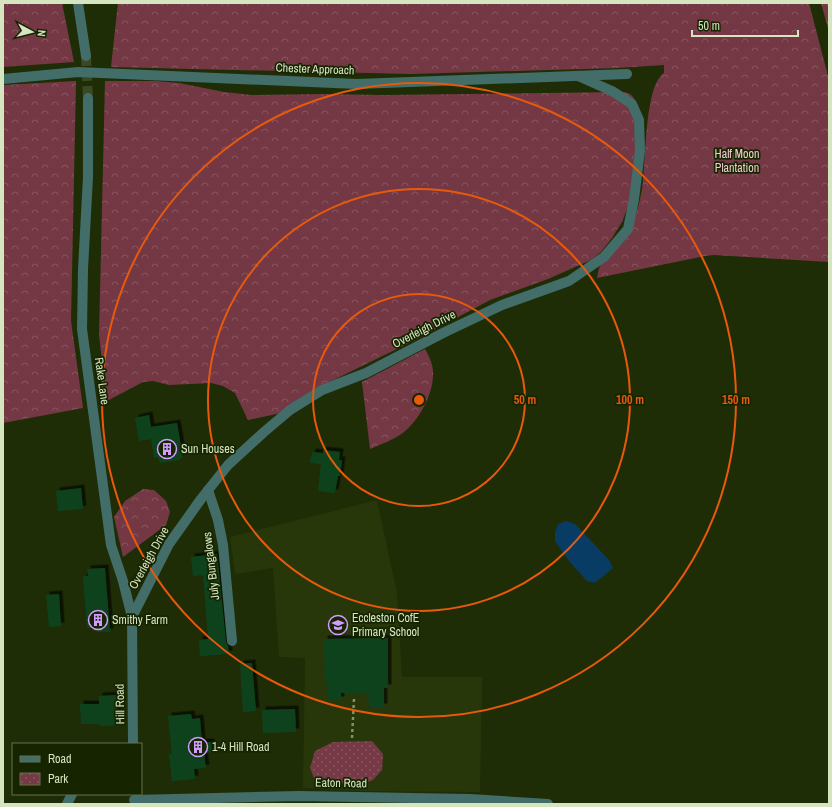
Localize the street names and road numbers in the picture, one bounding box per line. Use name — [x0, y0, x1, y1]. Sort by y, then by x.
street label: Chester Approach — [275, 60, 355, 78]
street label: Overleigh Drive — [390, 306, 458, 352]
street label: Rake Lane — [91, 356, 113, 406]
street label: Overleigh Drive — [125, 524, 173, 592]
street label: July Bungalows — [199, 531, 223, 601]
street label: Hill Road — [112, 684, 128, 724]
street label: Eaton Road — [315, 775, 367, 791]

